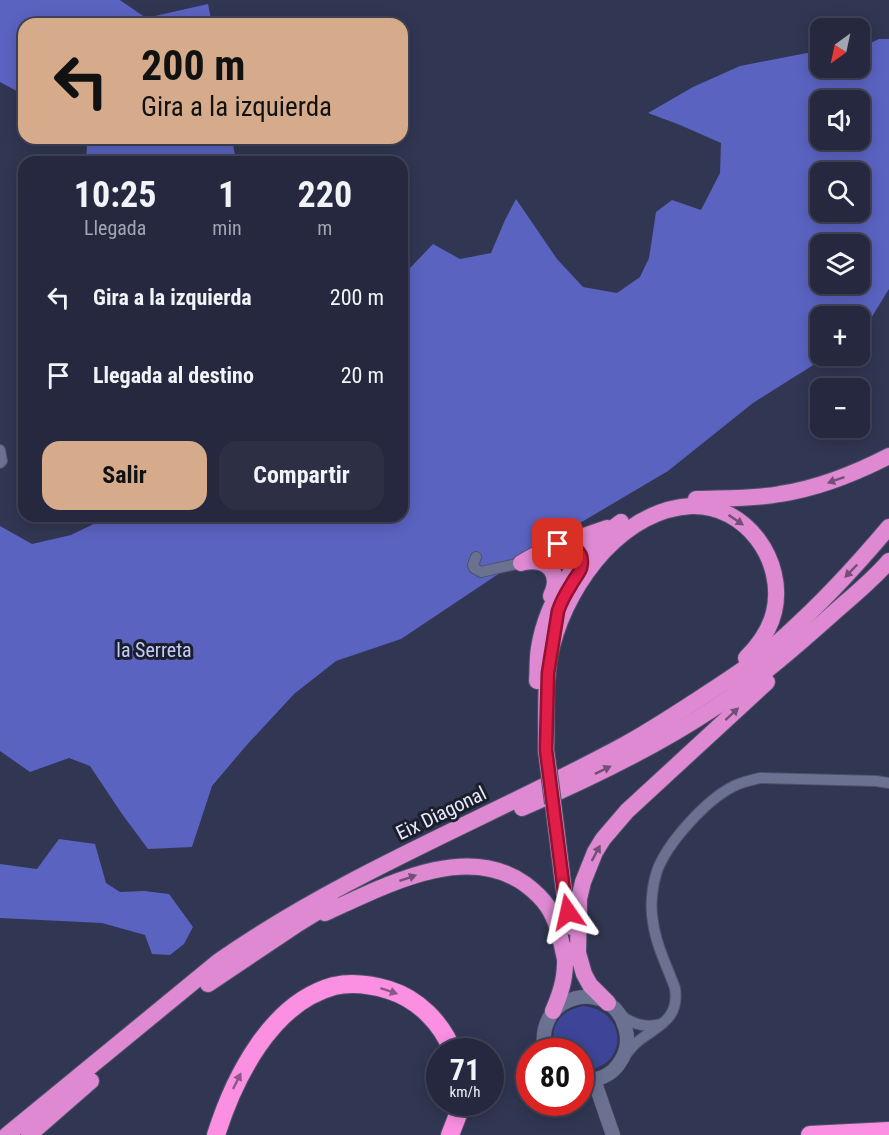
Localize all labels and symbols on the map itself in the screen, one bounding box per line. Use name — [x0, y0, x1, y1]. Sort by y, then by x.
north arrow — [810, 18, 870, 78]
one-way arrow — [827, 475, 845, 485]
one-way arrow — [728, 514, 744, 526]
pin — [532, 518, 583, 569]
one-way arrow — [844, 564, 858, 578]
park label: la Serreta — [116, 638, 192, 662]
one-way arrow — [724, 708, 739, 721]
one-way arrow — [595, 766, 612, 775]
street label: Eix Diagonal — [392, 781, 490, 845]
one-way arrow — [591, 844, 601, 861]
one-way arrow — [399, 873, 417, 883]
position arrow — [536, 880, 600, 944]
one-way arrow — [380, 986, 398, 996]
speed limit sign: 80 — [516, 1038, 594, 1116]
one-way arrow — [233, 1072, 242, 1089]

